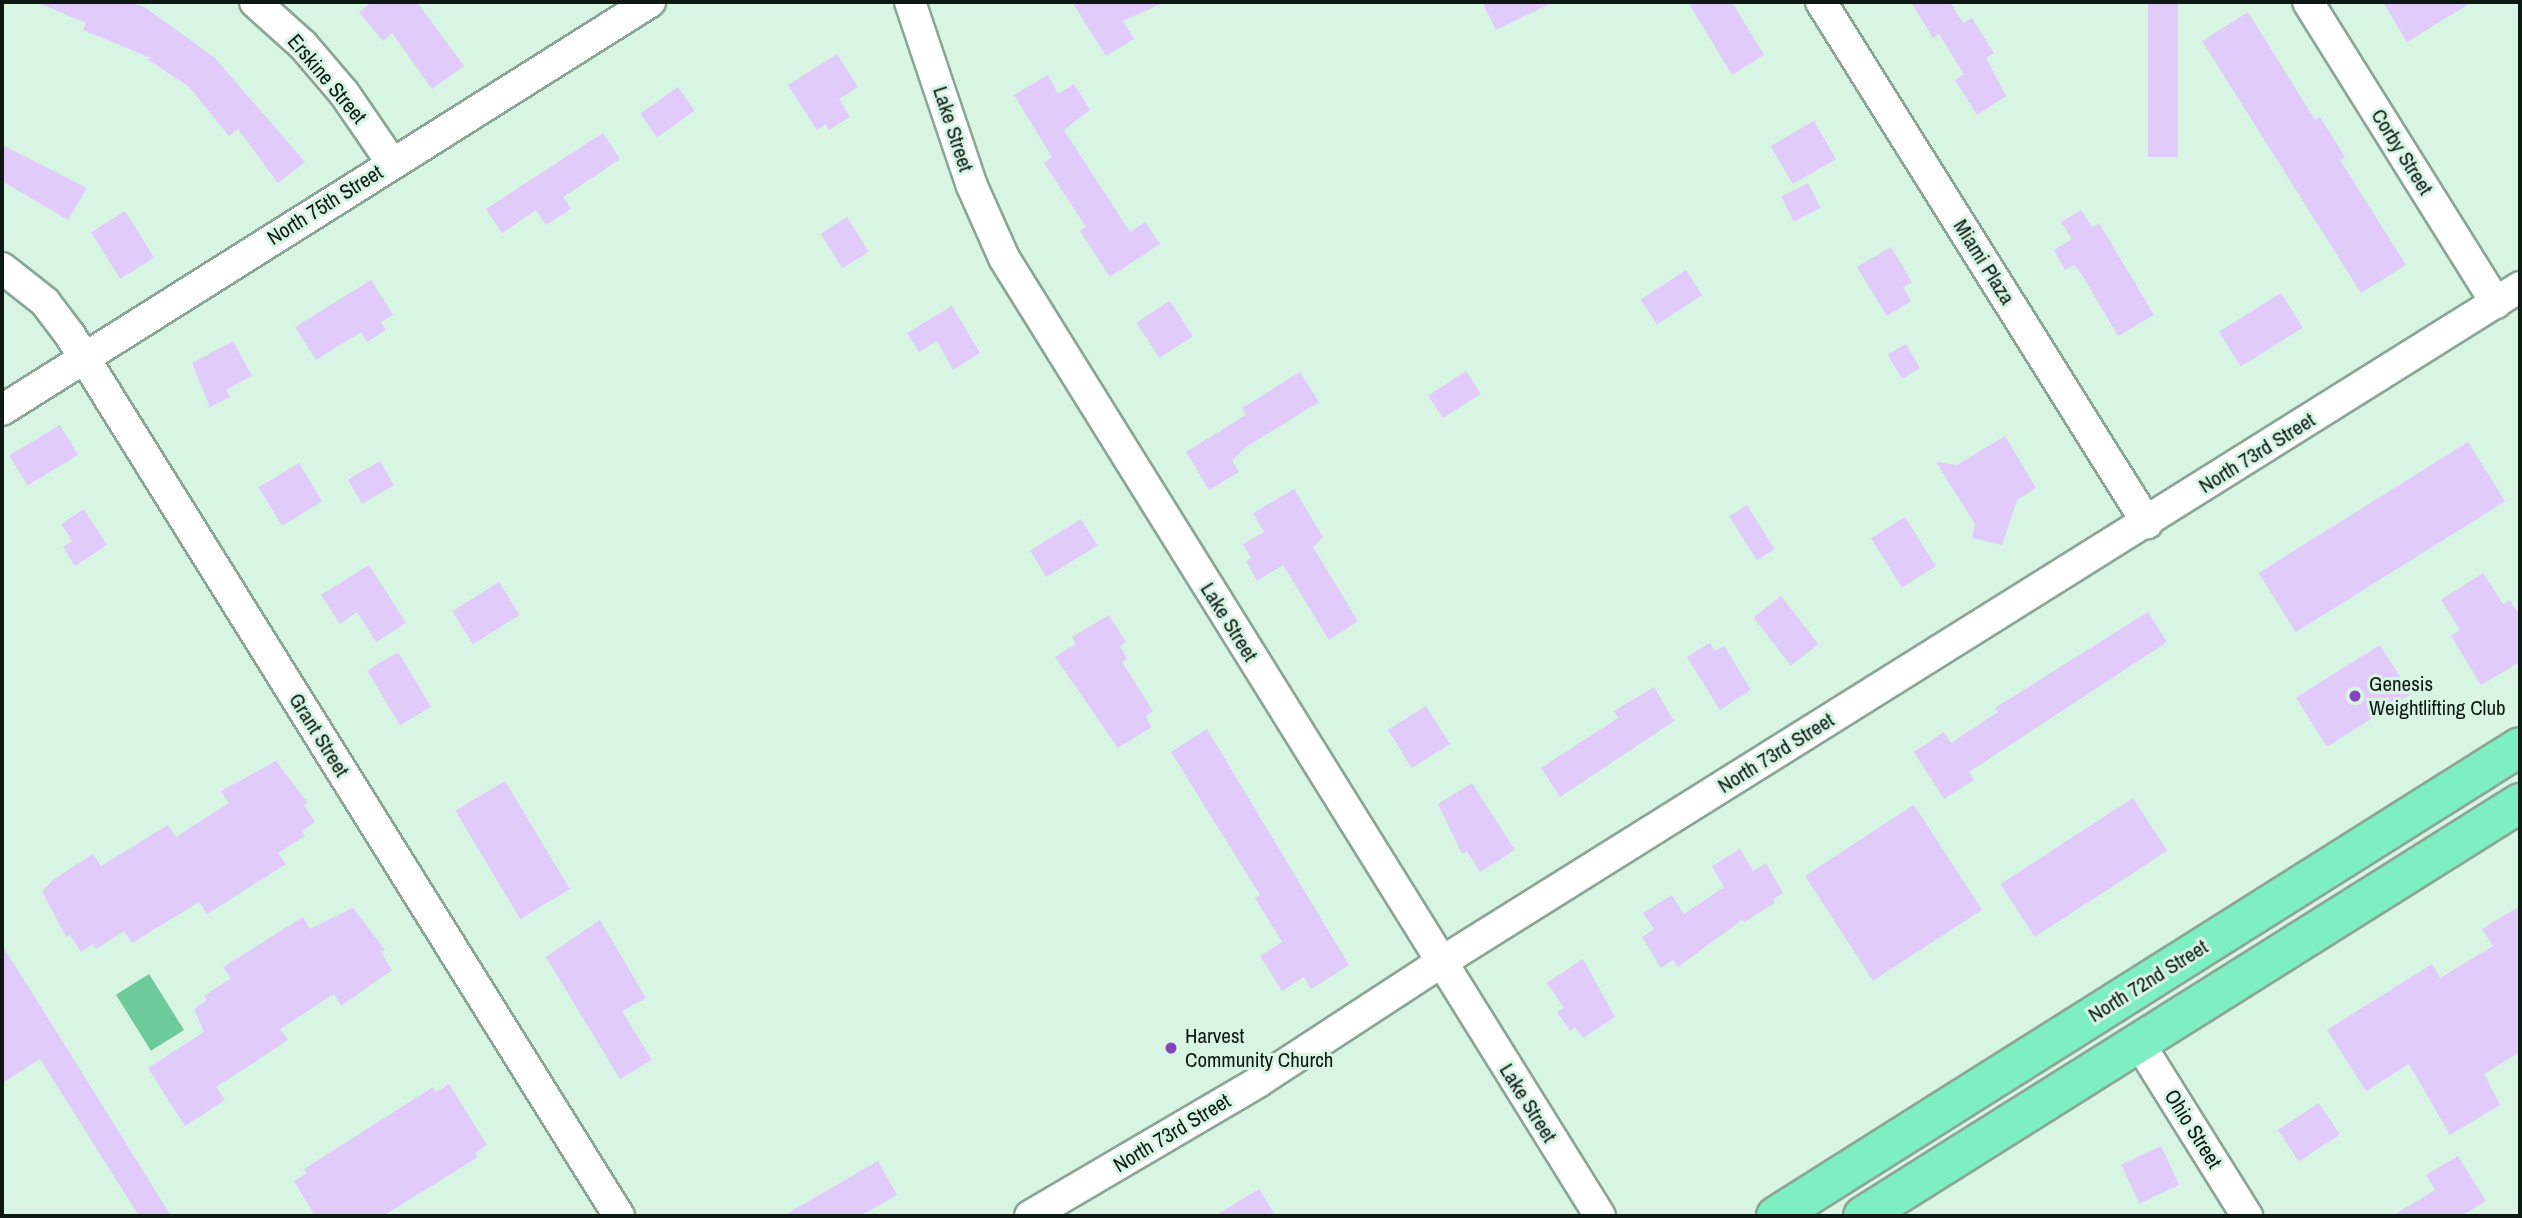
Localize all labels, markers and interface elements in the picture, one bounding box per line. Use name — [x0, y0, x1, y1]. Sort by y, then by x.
street label: Erskine Street — [282, 29, 372, 129]
street label: Lake Street — [927, 83, 979, 175]
street label: Corby Street — [2366, 104, 2438, 200]
street label: North 75th Street — [263, 160, 387, 250]
street label: Miami Plaza — [1948, 215, 2020, 309]
street label: North 73rd Street — [2194, 407, 2320, 499]
street label: Lake Street — [1195, 578, 1263, 666]
place label: Genesis Weightlifting Club — [2369, 671, 2506, 721]
marker: Genesis Weightlifting Club — [2347, 688, 2363, 704]
street label: Grant Street — [283, 689, 355, 781]
street label: North 73rd Street — [1713, 707, 1839, 799]
street label: North 72nd Street — [2084, 934, 2212, 1028]
place label: Harvest Community Church — [1185, 1023, 1333, 1073]
marker: Harvest Community Church — [1163, 1040, 1179, 1056]
street label: Lake Street — [1494, 1059, 1562, 1147]
street label: Ohio Street — [2159, 1085, 2227, 1173]
street label: North 73rd Street — [1109, 1088, 1235, 1178]

